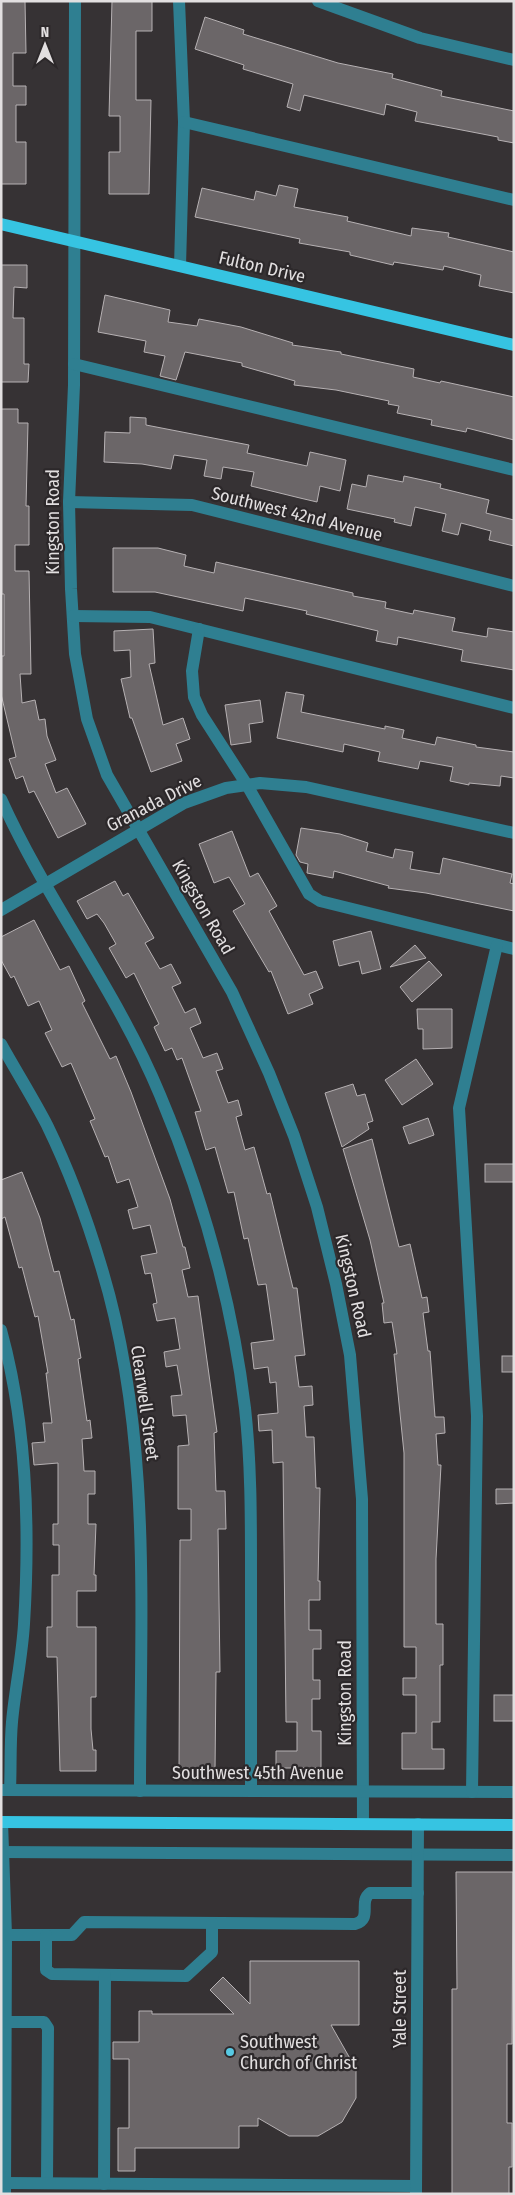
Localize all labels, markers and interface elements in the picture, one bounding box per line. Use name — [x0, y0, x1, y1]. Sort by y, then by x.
north arrow — [20, 20, 70, 70]
text: N — [41, 24, 49, 41]
street label: Fulton Drive — [217, 246, 308, 288]
street label: Kingston Road — [42, 469, 64, 575]
street label: Southwest 42nd Avenue — [209, 482, 385, 546]
street label: Granada Drive — [103, 770, 205, 836]
street label: Kingston Road — [167, 856, 239, 958]
street label: Kingston Road — [330, 1232, 376, 1340]
street label: Clearwell Street — [126, 1344, 164, 1462]
street label: Kingston Road — [334, 1640, 356, 1746]
street label: Southwest 45th Avenue — [172, 1762, 344, 1784]
street label: Yale Street — [389, 1970, 411, 2048]
place label: Southwest Church of Christ — [240, 2031, 357, 2074]
marker: Southwest Church of Christ — [224, 2046, 236, 2058]

